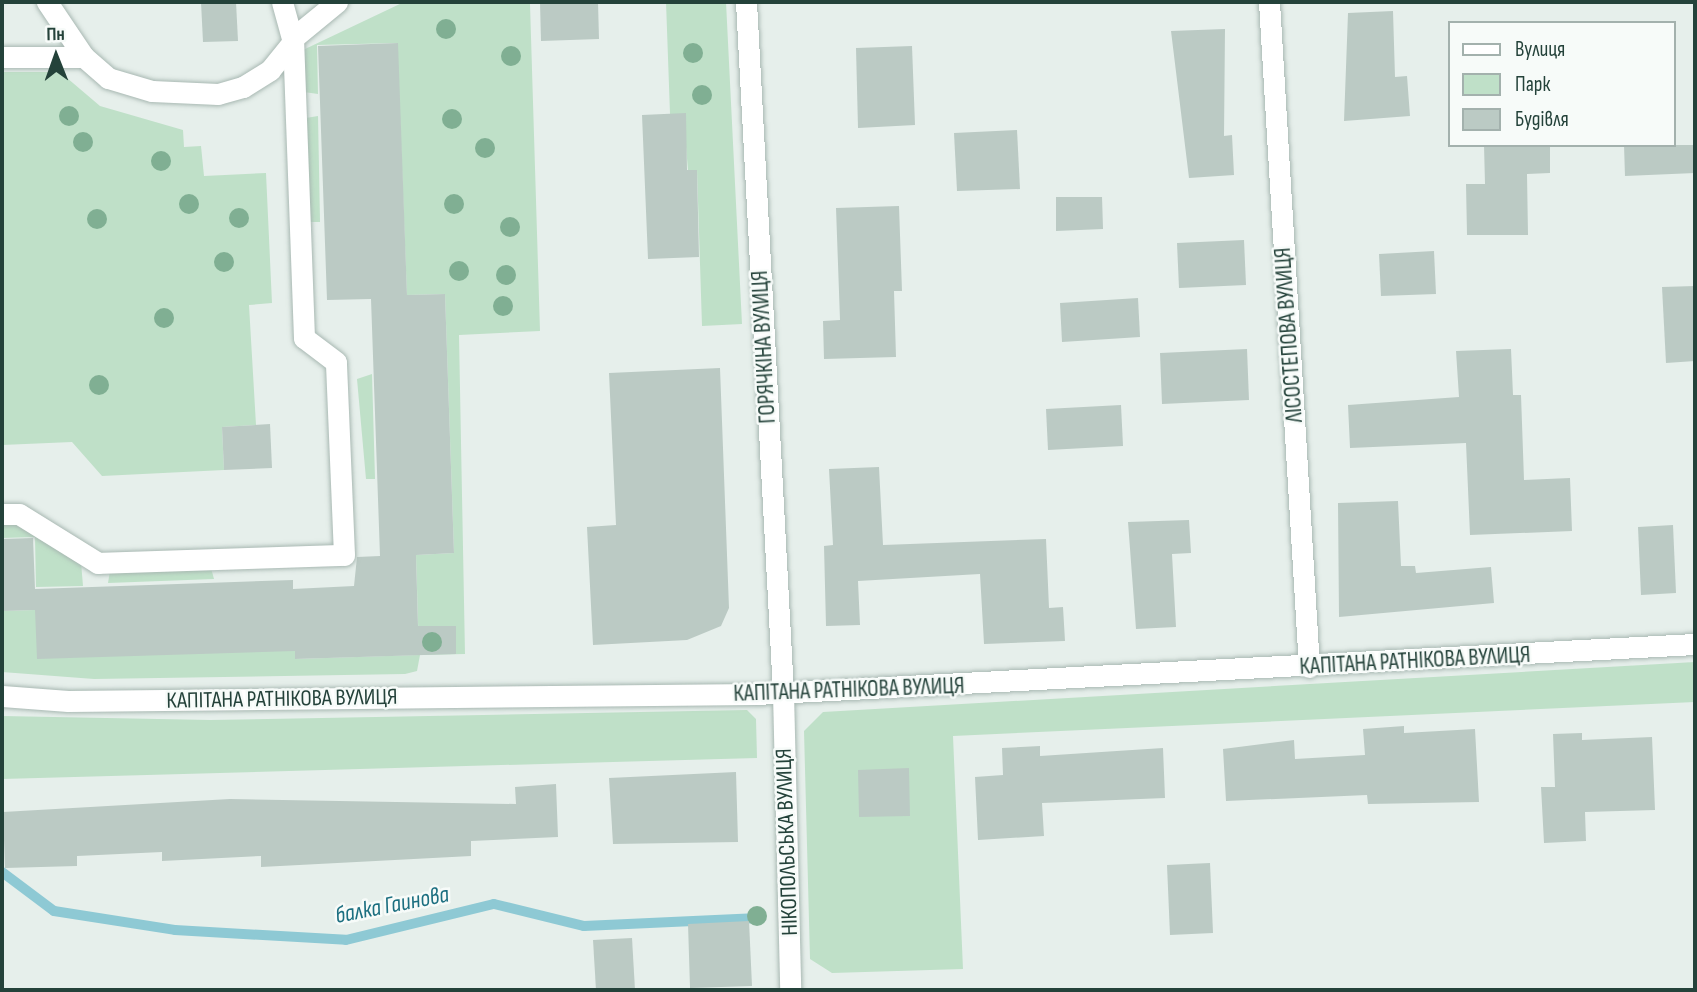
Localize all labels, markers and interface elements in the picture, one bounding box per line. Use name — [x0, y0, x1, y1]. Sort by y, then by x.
north arrow — [21, 21, 91, 91]
legend — [1448, 21, 1676, 147]
text: Пн — [46, 23, 65, 46]
text: Вулиця — [1515, 37, 1565, 62]
text: Парк — [1515, 72, 1550, 97]
text: Будівля — [1515, 107, 1569, 132]
street label: ЛІСОСТЕПОВА ВУЛИЦЯ — [1269, 247, 1309, 423]
street label: ГОРЯЧКІНА ВУЛИЦЯ — [746, 270, 782, 424]
street label: КАПІТАНА РАТНІКОВА ВУЛИЦЯ — [1299, 641, 1531, 681]
street label: КАПІТАНА РАТНІКОВА ВУЛИЦЯ — [733, 672, 965, 708]
street label: КАПІТАНА РАТНІКОВА ВУЛИЦЯ — [166, 683, 398, 715]
street label: НІКОПОЛЬСЬКА ВУЛИЦЯ — [770, 748, 804, 936]
water label: балка Гаинова — [333, 880, 451, 930]

